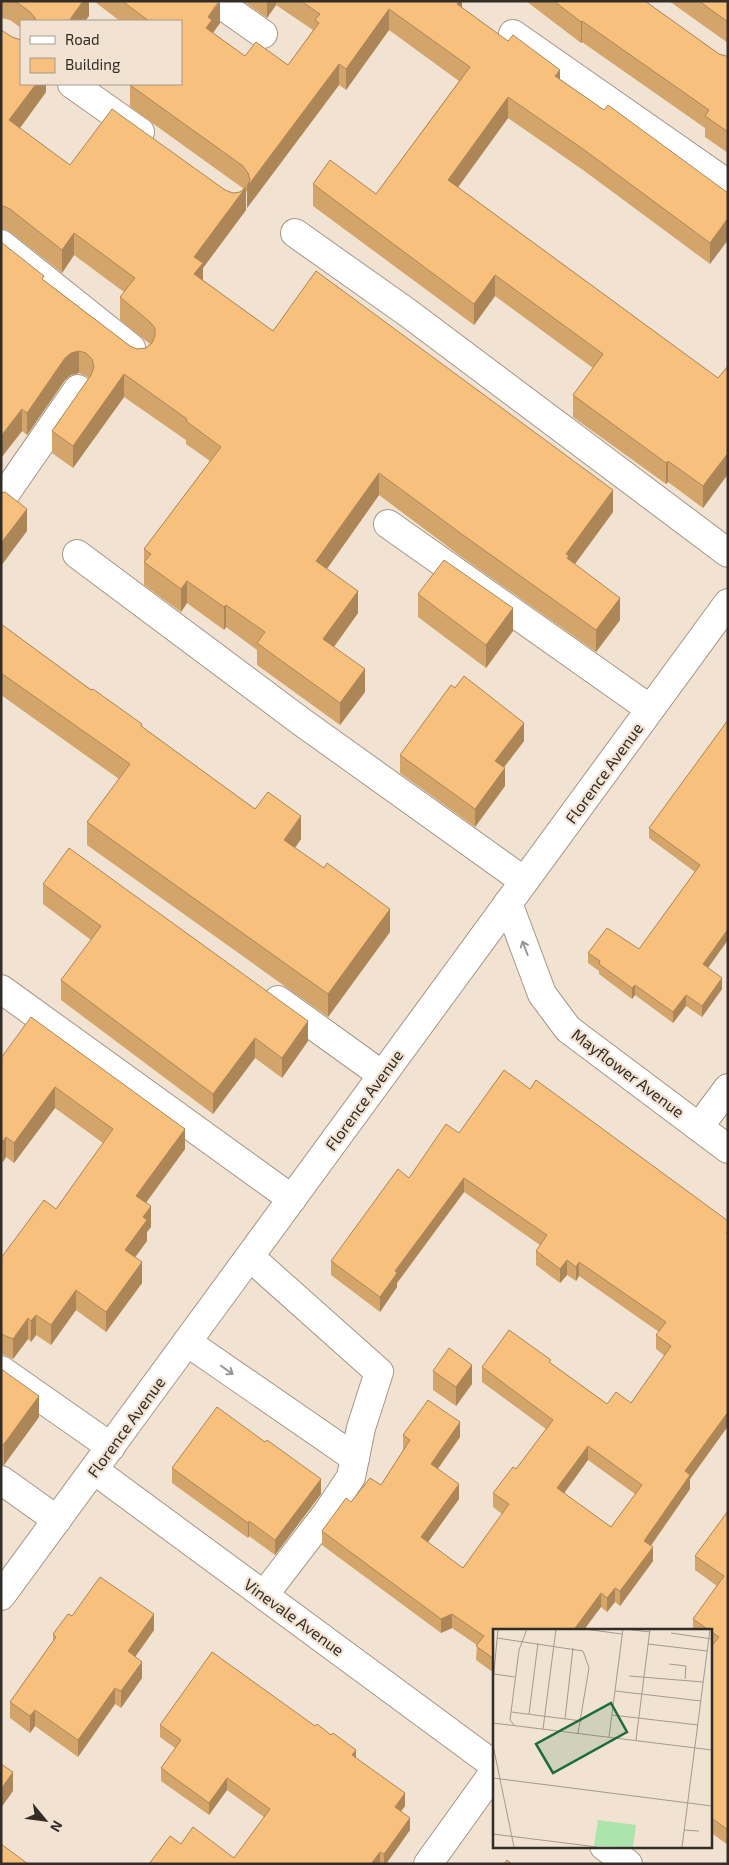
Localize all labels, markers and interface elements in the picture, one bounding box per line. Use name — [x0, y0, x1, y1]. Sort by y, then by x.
legend — [20, 20, 182, 85]
text: Road — [65, 30, 100, 48]
text: Building — [65, 55, 121, 73]
street label: Florence Avenue — [561, 719, 646, 827]
one-way arrow — [520, 941, 529, 957]
street label: Mayflower Avenue — [568, 1024, 688, 1121]
street label: Florence Avenue — [321, 1046, 406, 1154]
one-way arrow — [220, 1365, 234, 1375]
street label: Florence Avenue — [83, 1373, 168, 1481]
street label: Vinevale Avenue — [241, 1574, 348, 1659]
inset map — [493, 1629, 712, 1848]
north arrow — [20, 1795, 70, 1845]
text: N — [47, 1818, 67, 1835]

